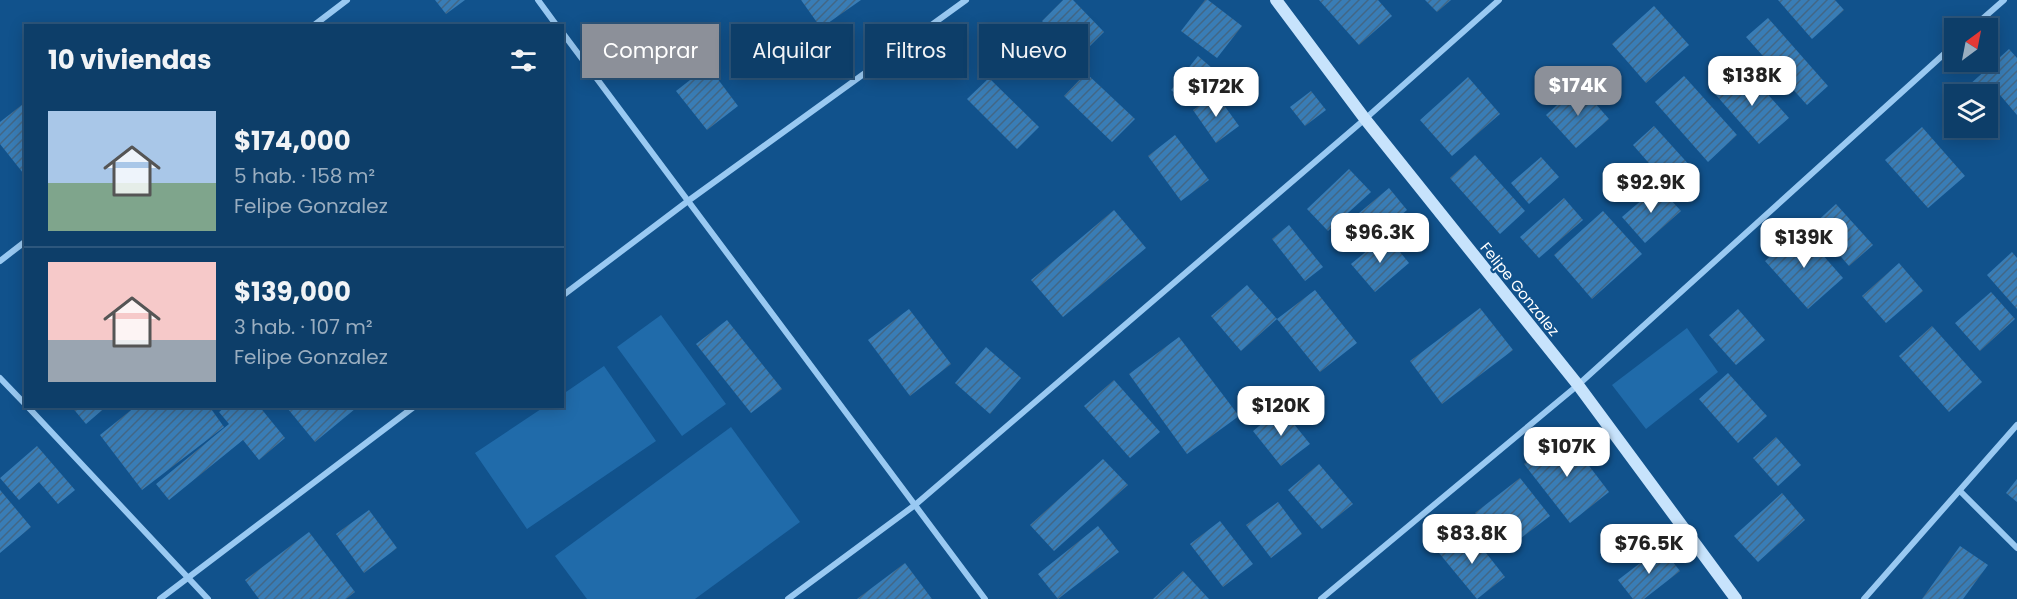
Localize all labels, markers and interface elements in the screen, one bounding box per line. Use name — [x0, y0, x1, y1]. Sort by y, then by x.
north arrow — [1944, 18, 1998, 72]
map controls — [1944, 18, 1998, 138]
chip: Comprar — [582, 24, 719, 78]
chip: Alquilar — [731, 24, 853, 78]
chip: Filtros — [865, 24, 967, 78]
chip: Nuevo — [979, 24, 1088, 78]
text: 10 viviendas — [48, 42, 212, 78]
icon: filters — [507, 44, 540, 77]
pin: $138K — [1710, 56, 1794, 107]
text: $138K — [1722, 61, 1782, 89]
pin: $174K — [1536, 66, 1620, 117]
pin: $172K — [1174, 67, 1258, 118]
text: $174K — [1549, 71, 1607, 99]
text: $172K — [1188, 72, 1244, 100]
button: layers — [1944, 84, 1998, 138]
text: $174,000 — [234, 123, 351, 159]
icon: home — [96, 135, 168, 207]
text: 5 hab. · 158 m² — [234, 162, 375, 190]
pin: $92.9K — [1602, 163, 1700, 214]
text: $92.9K — [1617, 168, 1685, 196]
text: Felipe Gonzalez — [234, 192, 388, 220]
pin: $96.3K — [1331, 213, 1429, 264]
text: $96.3K — [1345, 218, 1415, 246]
pin: $139K — [1762, 218, 1846, 269]
text: $139K — [1774, 223, 1834, 251]
street label: Felipe Gonzalez — [1476, 238, 1565, 341]
text: $139,000 — [234, 274, 351, 310]
icon: home — [96, 286, 168, 358]
text: 3 hab. · 107 m² — [234, 313, 373, 341]
text: Felipe Gonzalez — [234, 343, 388, 371]
pin: $120K — [1239, 386, 1323, 437]
text: $120K — [1251, 391, 1311, 419]
pin: $107K — [1525, 427, 1609, 478]
text: $107K — [1538, 432, 1596, 460]
pin: $83.8K — [1423, 514, 1521, 565]
text: $83.8K — [1437, 519, 1507, 547]
pin: $76.5K — [1600, 524, 1698, 575]
text: $76.5K — [1614, 529, 1684, 557]

